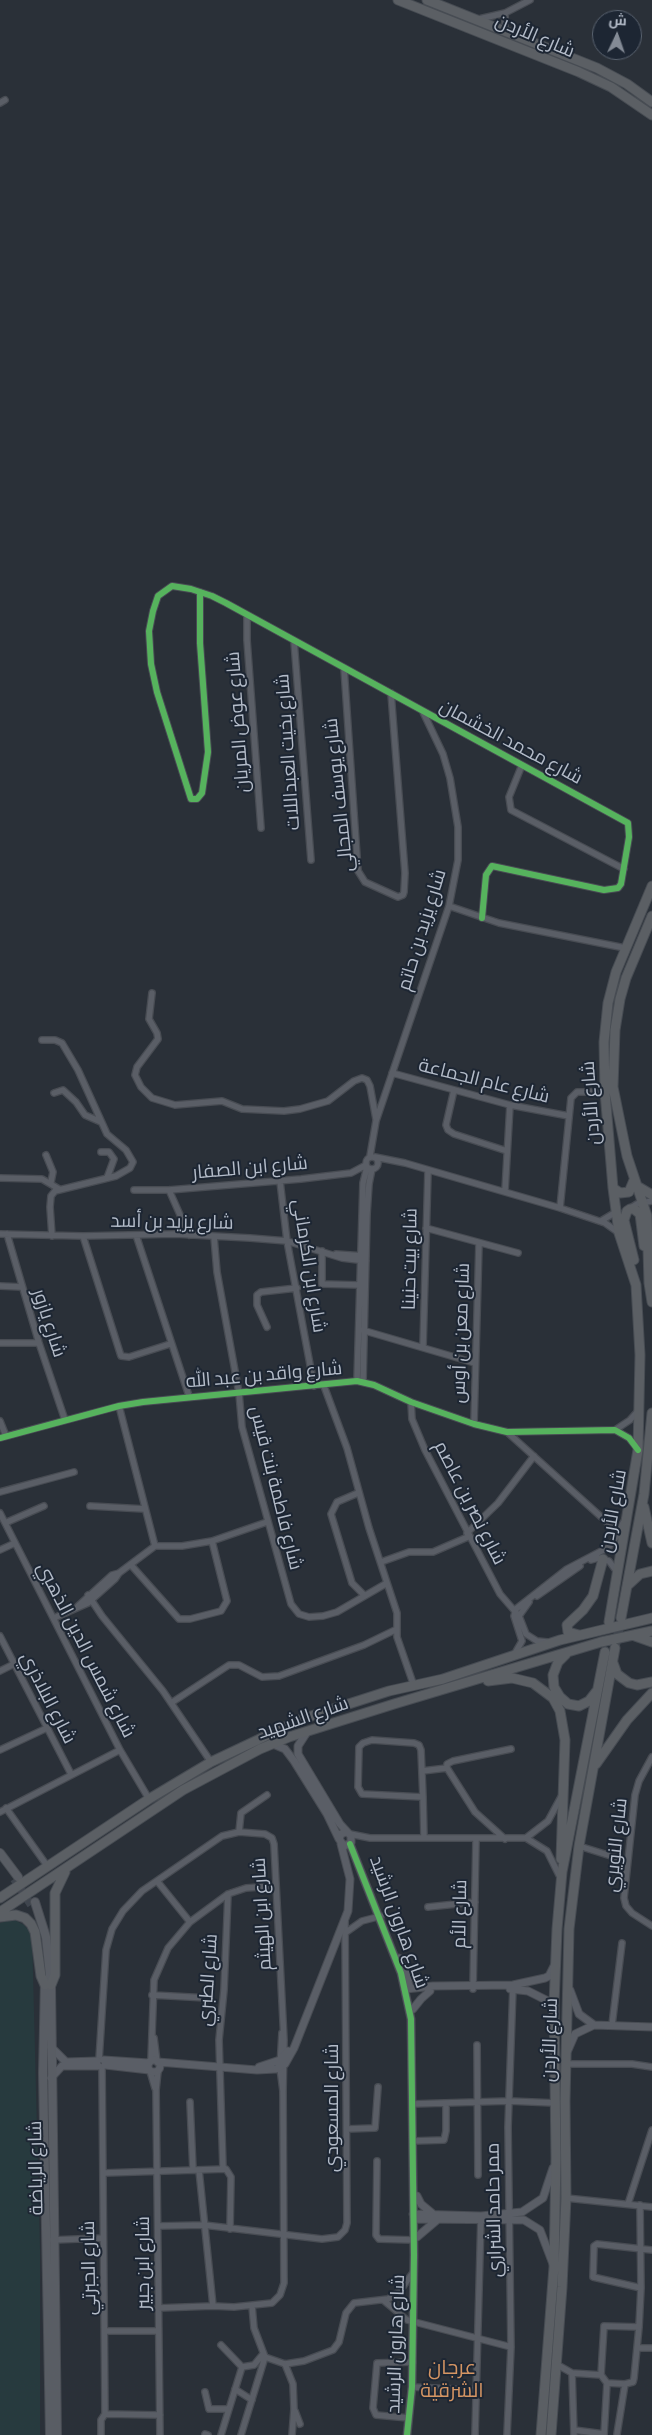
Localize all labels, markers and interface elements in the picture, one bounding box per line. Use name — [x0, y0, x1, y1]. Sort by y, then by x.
street label: شارع الأردن — [492, 9, 578, 63]
north arrow — [592, 10, 642, 60]
text: ش — [608, 14, 627, 28]
street label: شارع عوض المريان — [222, 651, 254, 793]
street label: شارع بخيت العبداللات — [271, 673, 305, 831]
street label: شارع محمد الخشمان — [435, 695, 587, 789]
street label: شارع يوسف المجالي — [320, 717, 358, 873]
street label: شارع يزيد بن حاتم — [393, 866, 451, 994]
street label: شارع عام الجماعة — [416, 1054, 552, 1108]
street label: شارع الأردن — [577, 1060, 605, 1146]
street label: شارع ابن الصفار — [191, 1152, 309, 1184]
street label: شارع ابن الكرماني — [287, 1198, 331, 1334]
street label: شارع بيت حنينا — [398, 1208, 422, 1310]
street label: شارع يزيد بن أسد — [110, 1210, 234, 1234]
street label: شارع معن بن أوس — [447, 1262, 475, 1404]
street label: شارع يازور — [27, 1286, 71, 1360]
street label: شارع واقد بن عبد الله — [185, 1357, 343, 1393]
street label: شارع فاطمة بنت قيس — [245, 1404, 307, 1572]
street label: شارع نصر بن عاصم — [429, 1437, 511, 1569]
street label: شارع الأردن — [594, 1468, 632, 1554]
street label: شارع شمس الدين الذهبي — [32, 1558, 140, 1742]
street label: شارع البلاذري — [15, 1648, 81, 1748]
street label: شارع الشهيد — [254, 1692, 352, 1744]
street label: شارع النويري — [600, 1797, 632, 1893]
street label: شارع هارون الرشيد — [364, 1853, 434, 1991]
street label: شارع ابن الهيثم — [248, 1857, 276, 1971]
street label: شارع الأم — [448, 1879, 472, 1949]
street label: شارع الطبري — [193, 1933, 223, 2027]
street label: شارع الأردن — [537, 1998, 563, 2082]
street label: شارع المسعودي — [321, 2044, 343, 2172]
street label: شارع الرياضة — [24, 2120, 48, 2216]
street label: ممر حامد الشراري — [481, 2142, 507, 2278]
street label: شارع ابن جبير — [132, 2216, 154, 2310]
street label: شارع الجبرتي — [77, 2220, 101, 2316]
street label: شارع هارون الرشيد — [382, 2274, 410, 2414]
district label: عرجان الشرقية — [420, 2356, 484, 2403]

